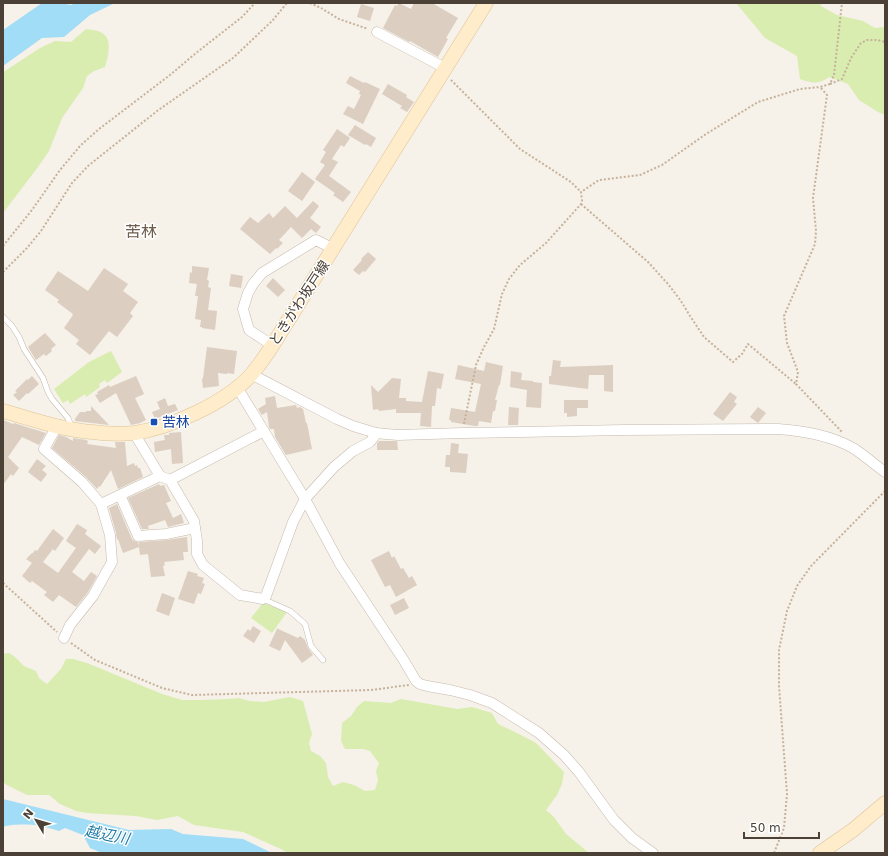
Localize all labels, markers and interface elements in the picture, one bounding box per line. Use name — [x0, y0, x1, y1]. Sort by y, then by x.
district label: 苦林 — [125, 222, 157, 241]
street label: ときがわ坂戸線 — [266, 258, 332, 348]
place label: 苦林 — [162, 414, 190, 430]
marker: 苦林 — [149, 417, 159, 427]
north arrow — [16, 800, 56, 840]
text: N — [21, 807, 36, 822]
scale bar — [744, 814, 819, 840]
text: 50 m — [750, 821, 781, 835]
water label: 越辺川 — [83, 822, 133, 849]

